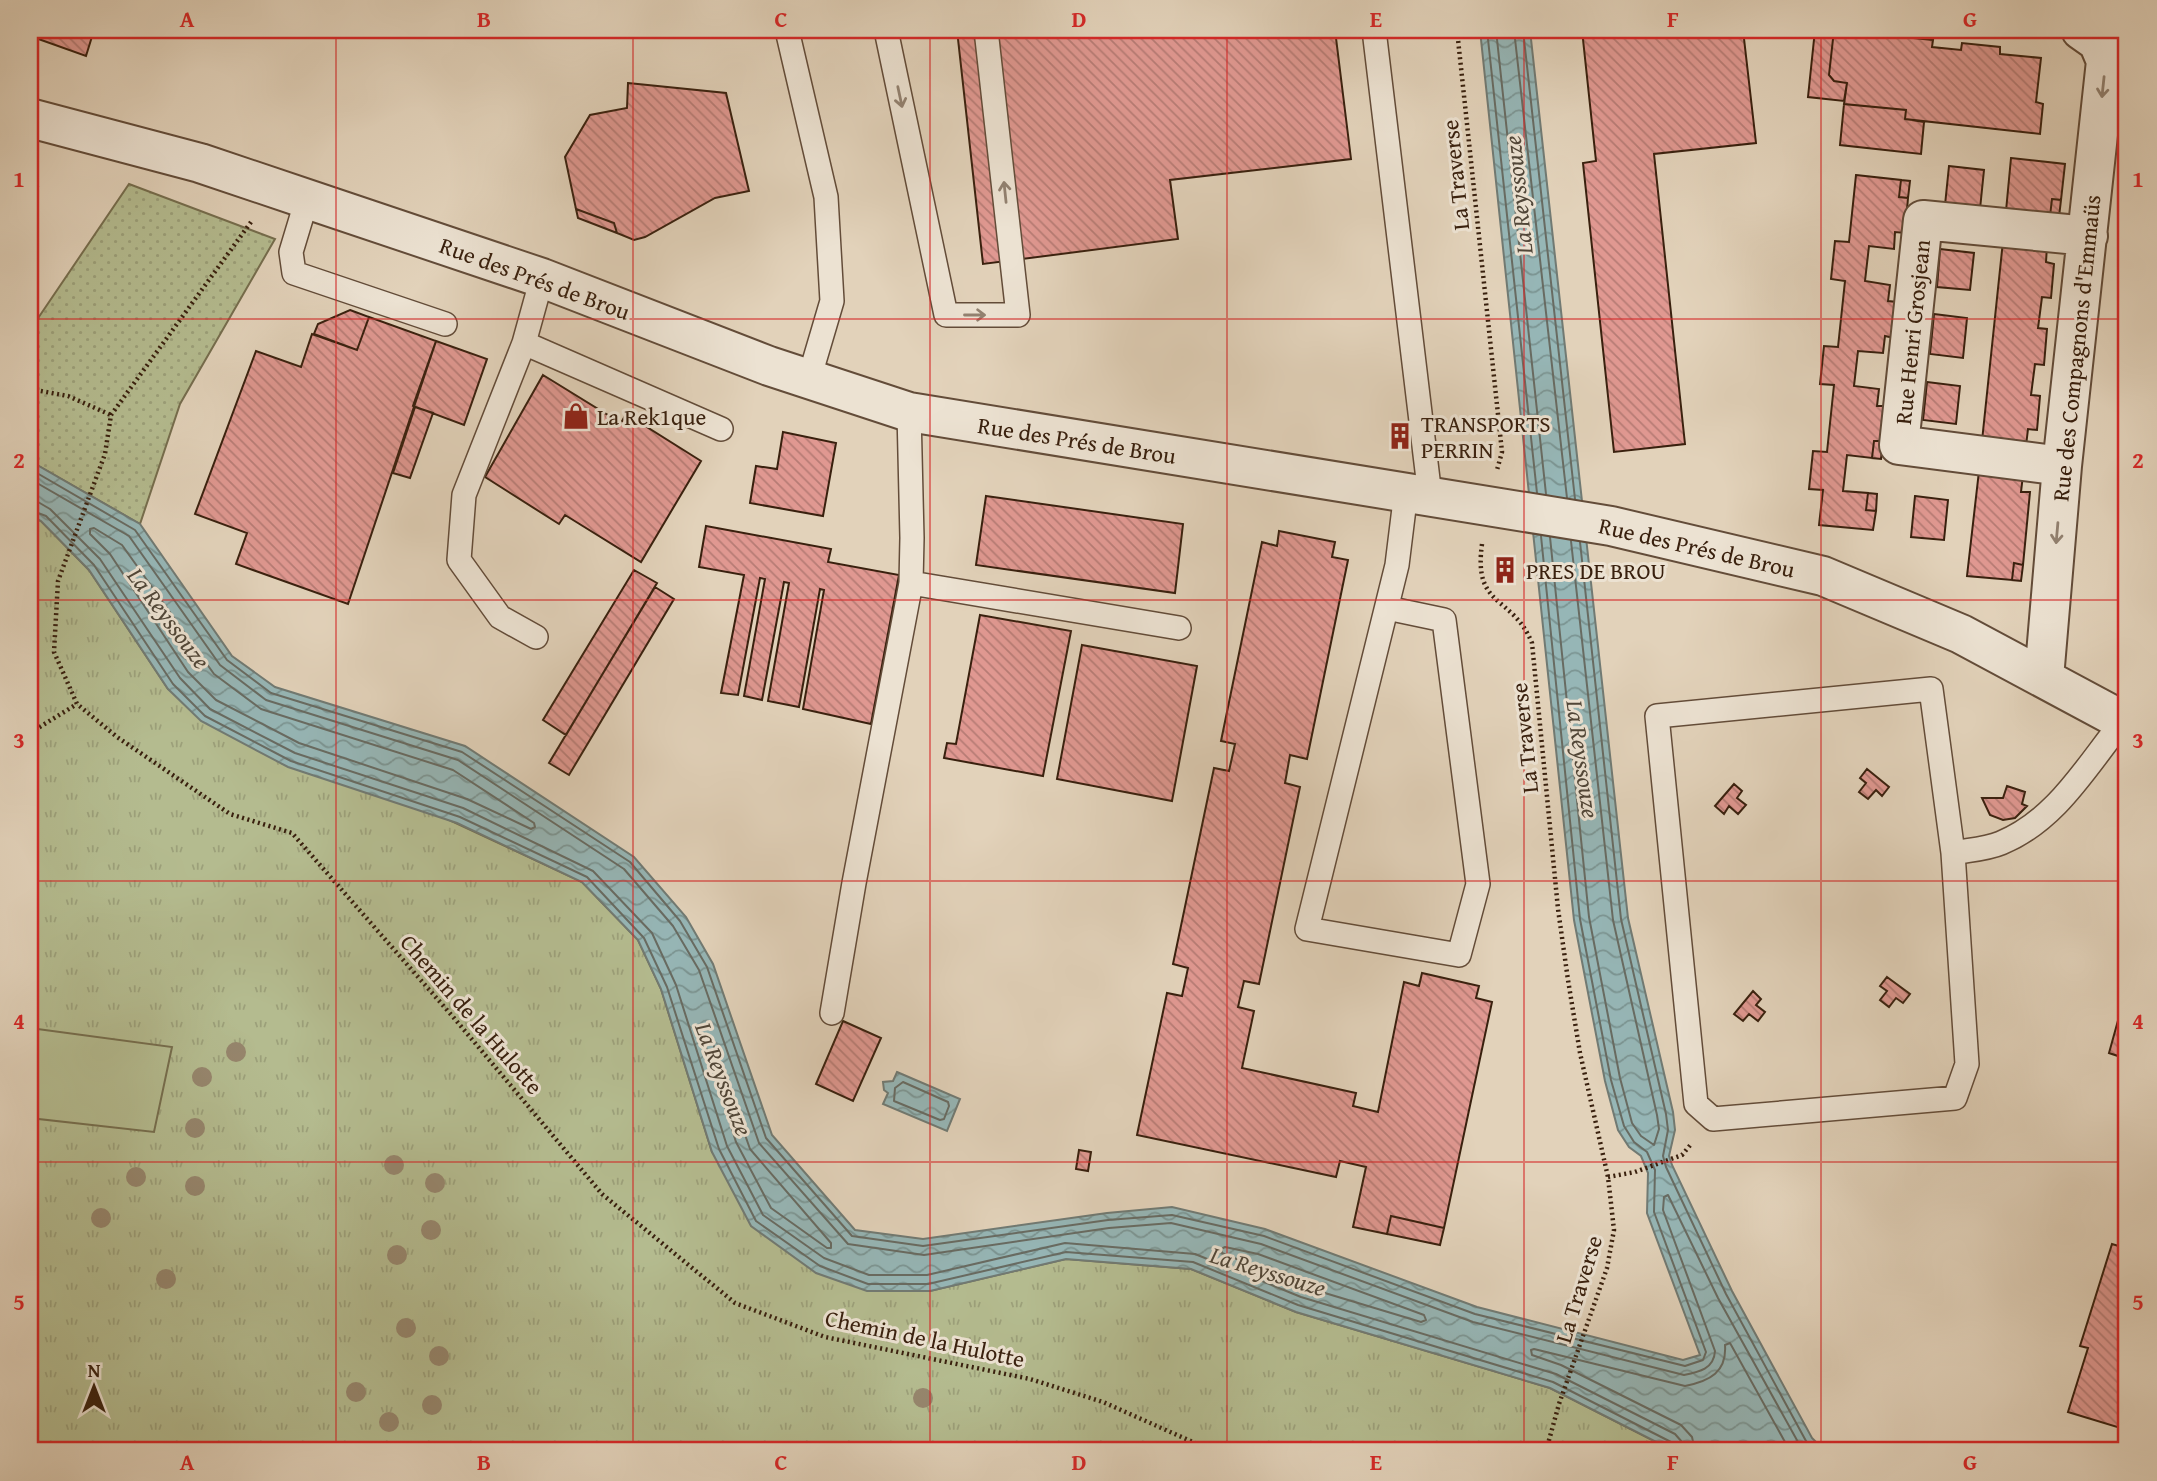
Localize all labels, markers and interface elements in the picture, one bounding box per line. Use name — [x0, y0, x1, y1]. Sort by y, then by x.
text: A — [180, 2, 195, 35]
text: B — [477, 2, 491, 35]
text: C — [774, 2, 788, 35]
text: D — [1072, 2, 1087, 35]
text: E — [1370, 2, 1382, 35]
text: F — [1667, 2, 1679, 35]
text: G — [1963, 2, 1977, 35]
one-way arrow — [2097, 75, 2110, 98]
one-way arrow — [894, 85, 908, 108]
street label: La Traverse — [1433, 118, 1477, 232]
water label: La Reyssouze — [1494, 134, 1542, 257]
text: 1 — [13, 162, 25, 195]
text: 1 — [2132, 162, 2144, 195]
one-way arrow — [998, 181, 1011, 204]
street label: Rue des Compagnons d'Emmaüs — [2043, 193, 2109, 503]
street label: Rue des Prés de Brou — [435, 228, 635, 328]
street label: Rue Henri Grosjean — [1886, 238, 1938, 426]
one-way arrow — [963, 308, 986, 322]
place label: La Rek1que — [597, 400, 706, 433]
shop icon: La Rek1que — [561, 401, 591, 431]
place label: TRANSPORTS PERRIN — [1421, 407, 1551, 466]
street label: Rue des Prés de Brou — [976, 408, 1179, 472]
building icon: TRANSPORTS PERRIN — [1385, 421, 1415, 451]
text: 2 — [13, 443, 25, 476]
text: 2 — [2132, 443, 2144, 476]
street label: Rue des Prés de Brou — [1596, 508, 1799, 586]
one-way arrow — [2050, 521, 2063, 543]
place label: PRES DE BROU — [1526, 554, 1666, 587]
building icon: PRES DE BROU — [1490, 555, 1520, 585]
water label: La Reyssouze — [119, 559, 219, 676]
street label: La Traverse — [1502, 681, 1546, 795]
water label: La Reyssouze — [1557, 697, 1609, 821]
text: 3 — [13, 723, 25, 756]
text: 3 — [2132, 723, 2144, 756]
street label: Chemin de la Hulotte — [393, 927, 551, 1101]
text: 4 — [13, 1004, 25, 1037]
text: 4 — [2132, 1004, 2144, 1037]
water label: La Reyssouze — [686, 1016, 762, 1141]
street label: La Traverse — [1546, 1231, 1610, 1347]
water label: La Reyssouze — [1205, 1237, 1330, 1305]
text: 5 — [13, 1285, 25, 1318]
text: 5 — [2132, 1285, 2144, 1318]
street label: Chemin de la Hulotte — [822, 1301, 1028, 1375]
north arrow — [60, 1352, 130, 1422]
text: N — [88, 1356, 101, 1384]
text: A — [180, 1445, 195, 1478]
text: B — [477, 1445, 491, 1478]
text: C — [774, 1445, 788, 1478]
text: D — [1072, 1445, 1087, 1478]
text: E — [1370, 1445, 1382, 1478]
text: F — [1667, 1445, 1679, 1478]
text: G — [1963, 1445, 1977, 1478]

